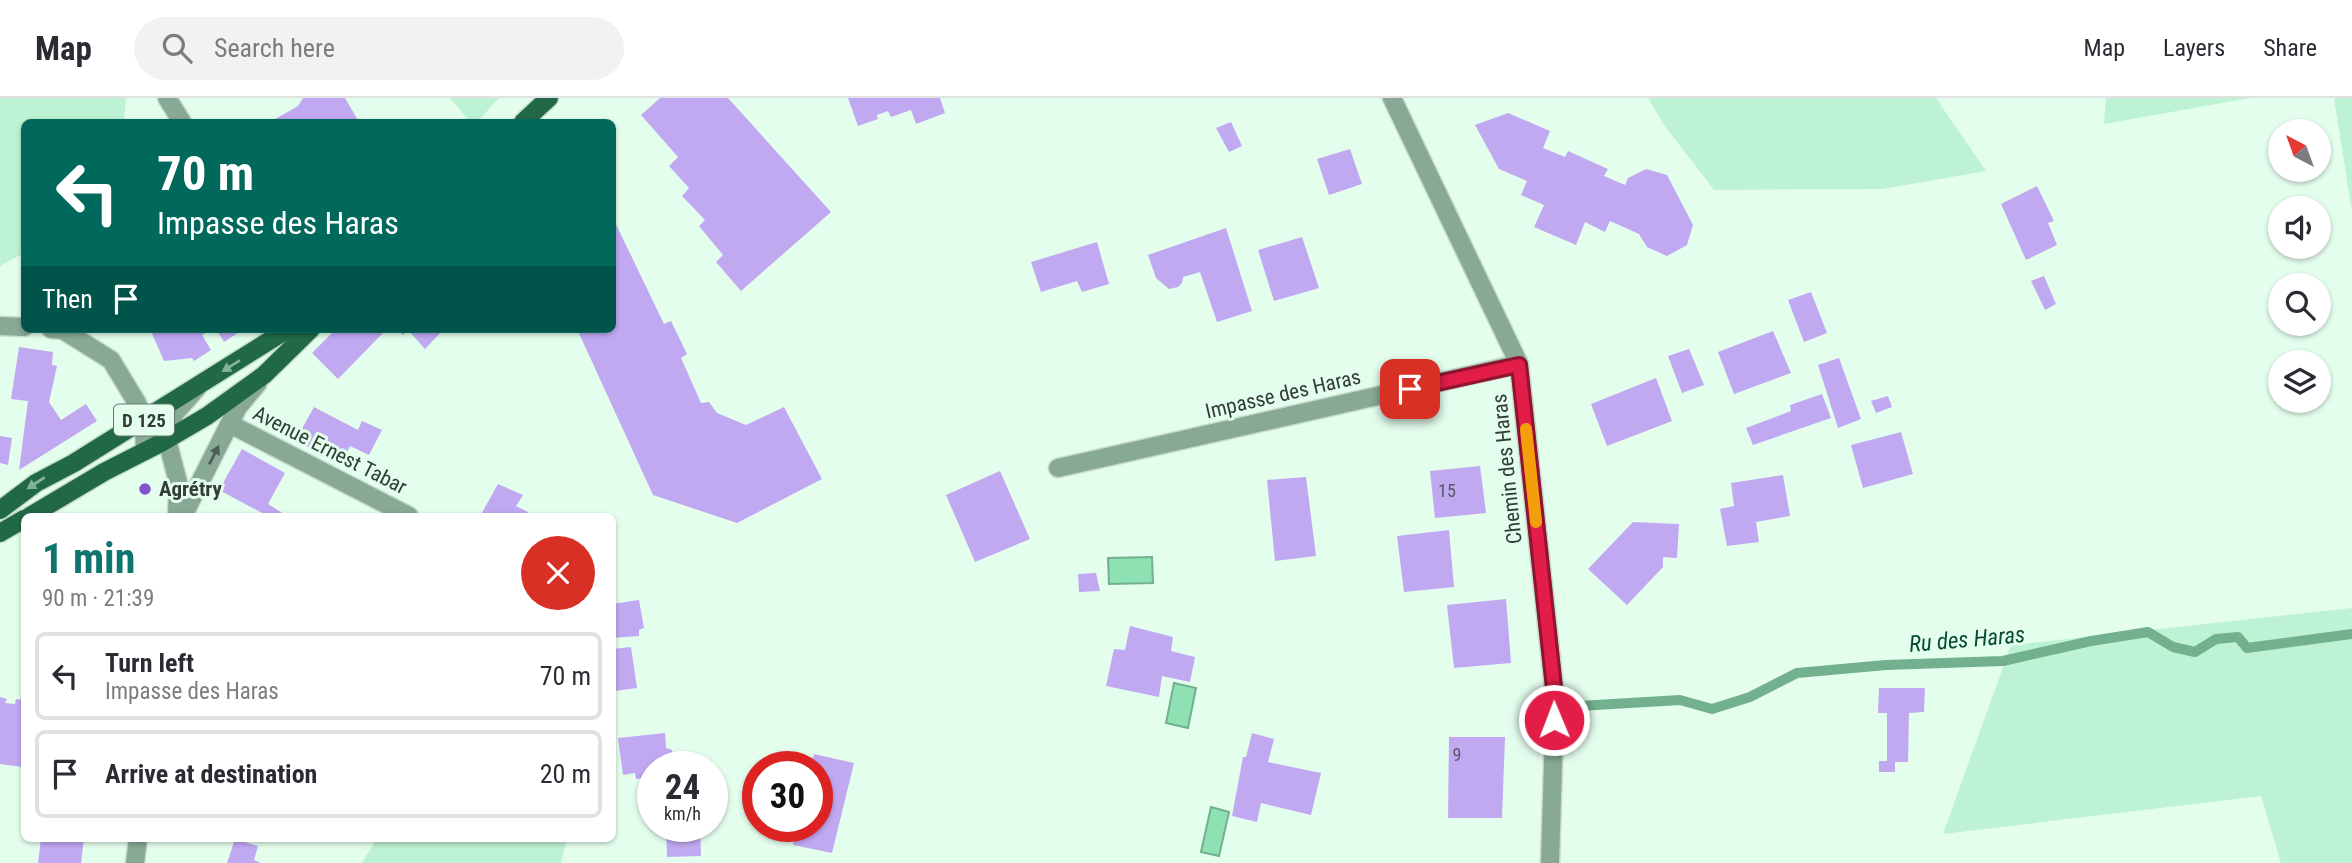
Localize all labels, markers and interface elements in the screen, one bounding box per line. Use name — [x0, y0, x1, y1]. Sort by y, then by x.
search box — [134, 17, 624, 80]
text: Map — [35, 29, 92, 68]
icon: search — [158, 29, 196, 67]
text: Search here — [214, 33, 335, 63]
text: Map — [2084, 34, 2125, 62]
text: Layers — [2163, 34, 2225, 62]
text: Share — [2263, 34, 2317, 62]
north arrow — [2268, 119, 2331, 182]
map controls — [2268, 119, 2331, 413]
text: 70 m — [157, 145, 254, 202]
icon: left — [42, 147, 133, 238]
button: sound — [2268, 196, 2331, 259]
text: Impasse des Haras — [157, 204, 399, 242]
button: search — [2268, 273, 2331, 336]
icon: arrive — [107, 280, 145, 318]
text: Then — [42, 284, 93, 314]
button: layers — [2268, 350, 2331, 413]
one-way arrow — [221, 359, 241, 372]
pin — [1380, 359, 1440, 419]
street label: Impasse des Haras — [1203, 364, 1363, 424]
icon: arrive — [1391, 370, 1429, 408]
street label: Chemin des Haras — [1487, 393, 1527, 545]
street label: Avenue Ernest Tabar — [249, 401, 411, 499]
road number: D 125 — [114, 404, 174, 436]
one-way arrow — [207, 445, 219, 465]
one-way arrow — [27, 477, 46, 490]
place label: Agrétry — [159, 477, 222, 501]
house number: 15 — [1438, 480, 1456, 501]
marker: Agrétry — [137, 481, 153, 497]
text: 1 min — [42, 534, 135, 583]
button: close — [521, 536, 595, 610]
text: 90 m · 21:39 — [42, 585, 154, 612]
water label: Ru des Haras — [1908, 621, 2026, 658]
text: Turn left — [105, 648, 194, 678]
icon: left — [46, 657, 84, 695]
text: 70 m — [540, 661, 591, 691]
text: Impasse des Haras — [105, 678, 279, 705]
position arrow — [1517, 683, 1591, 757]
house number: 9 — [1453, 744, 1461, 765]
speed limit sign: 30 — [742, 751, 833, 842]
icon: arrive — [46, 755, 84, 793]
text: Arrive at destination — [105, 759, 317, 789]
text: 20 m — [540, 759, 591, 789]
text: 24 — [665, 767, 700, 808]
text: km/h — [664, 803, 701, 824]

